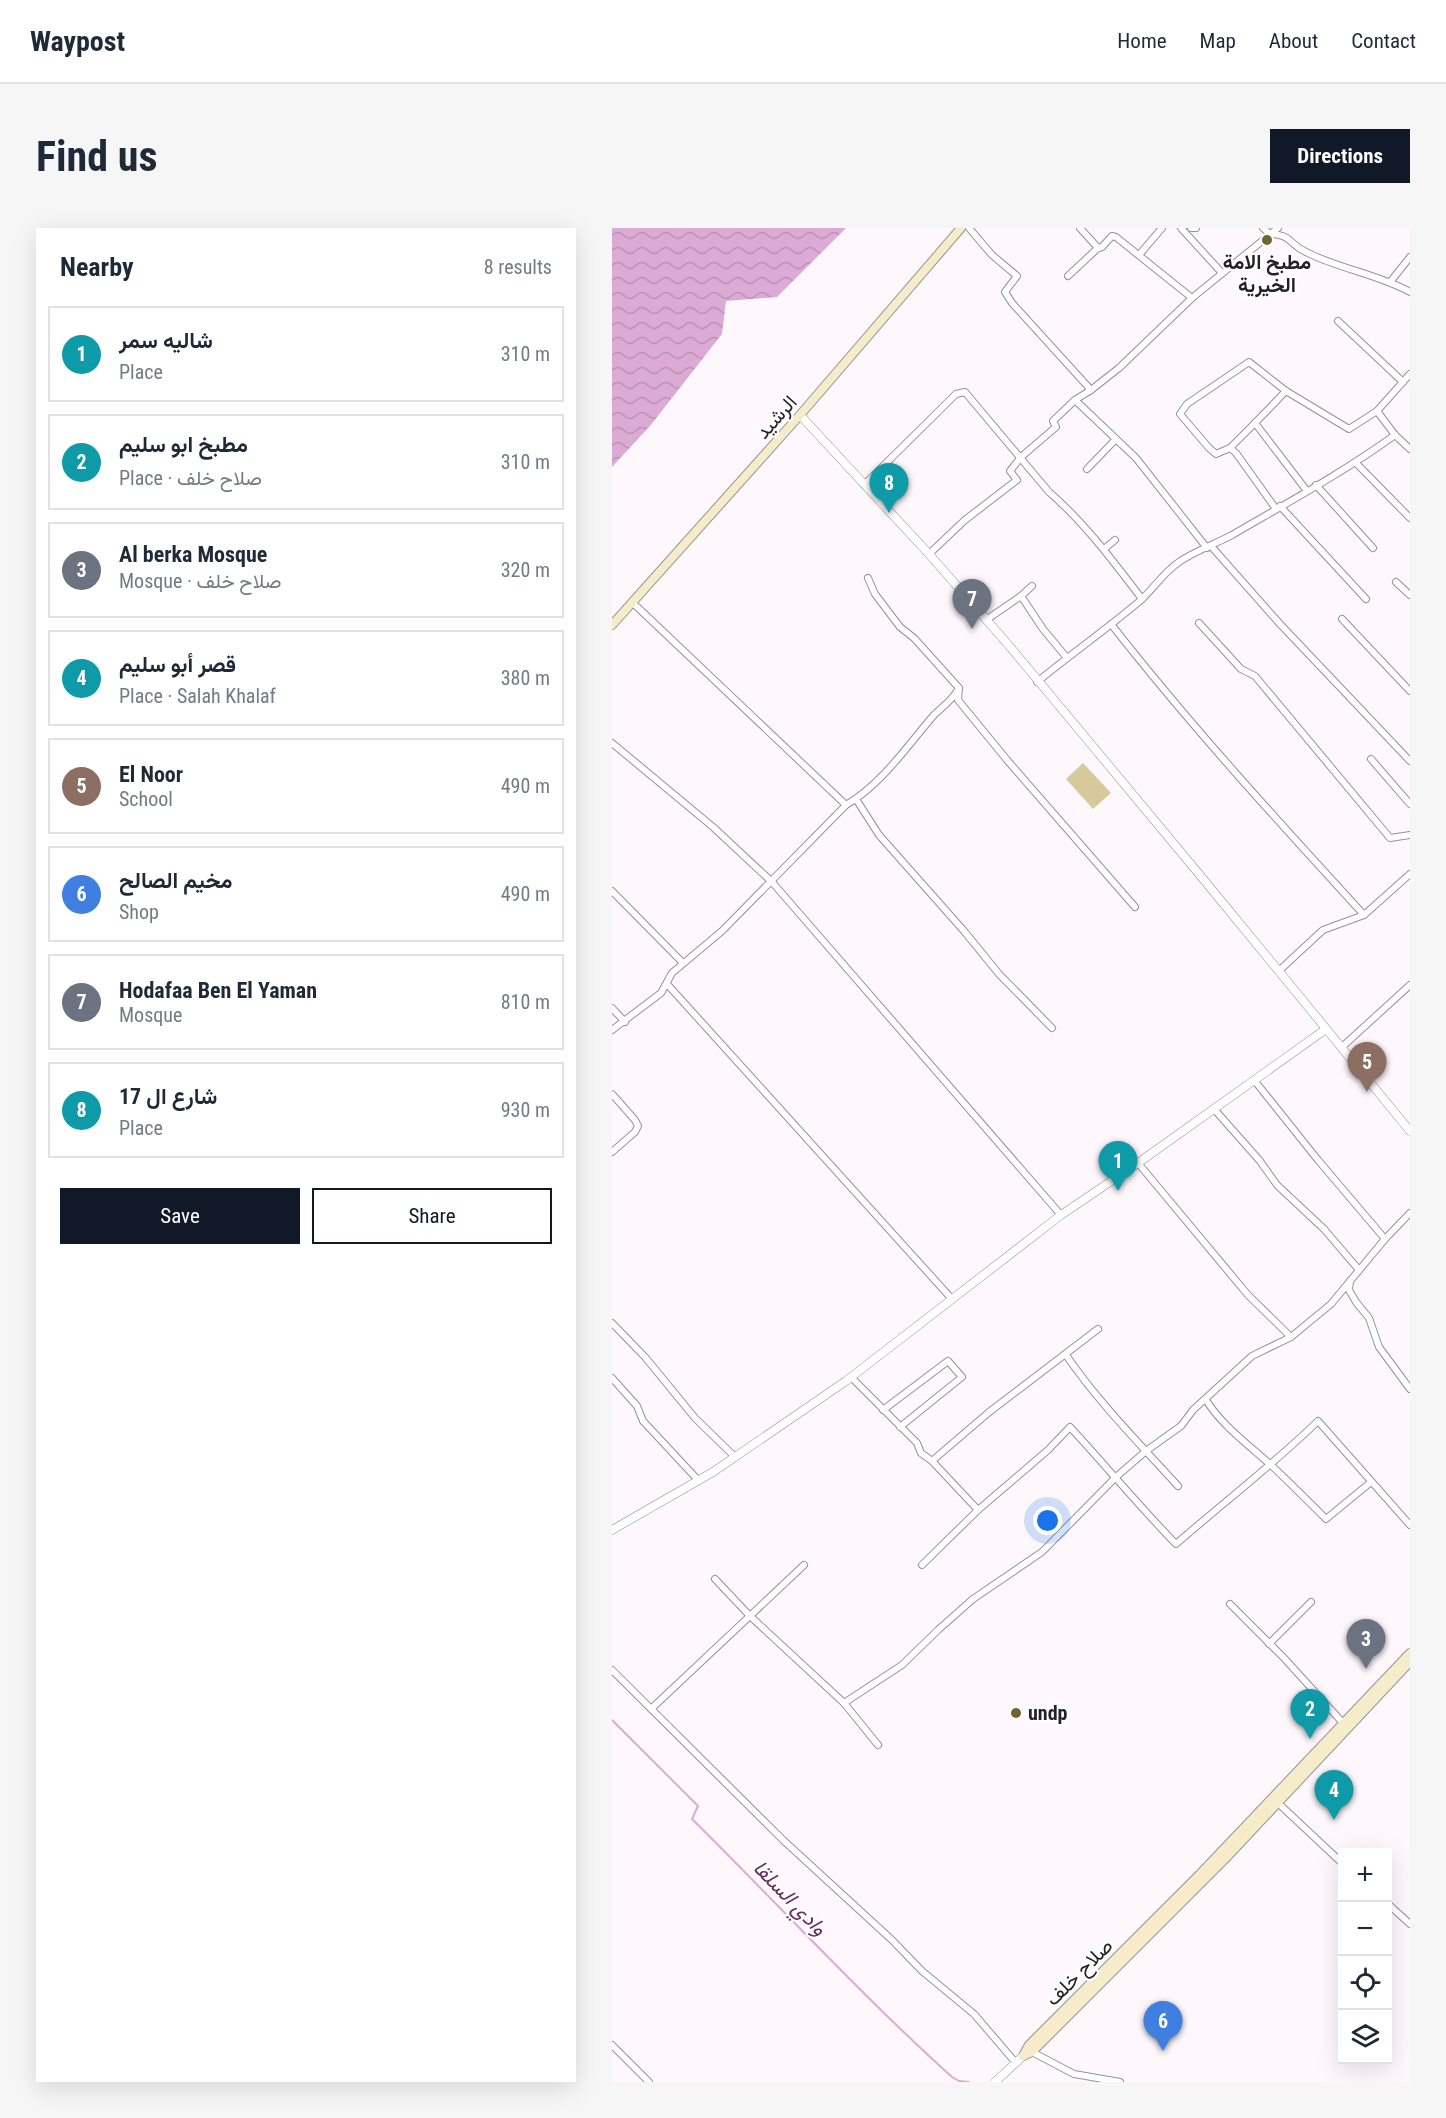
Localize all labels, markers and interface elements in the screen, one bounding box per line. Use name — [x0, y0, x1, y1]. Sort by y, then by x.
text: Waypost — [30, 25, 125, 58]
text: Home — [1117, 29, 1167, 53]
text: Map — [1200, 29, 1236, 53]
text: About — [1269, 29, 1318, 53]
text: Contact — [1351, 29, 1416, 53]
button: Directions — [1270, 129, 1410, 183]
text: Find us — [36, 132, 157, 181]
marker: مطبخ الامة الخيرية — [1260, 233, 1274, 247]
place label: مطبخ الامة الخيرية — [1223, 250, 1311, 298]
text: Nearby — [60, 252, 134, 282]
text: 8 results — [484, 255, 552, 279]
text: شاليه سمر — [119, 328, 213, 353]
text: 1 — [76, 342, 87, 366]
text: 310 m — [501, 342, 550, 366]
text: Place — [119, 360, 163, 384]
street label: الرشيد — [750, 390, 802, 444]
text: مطبخ ابو سليم — [119, 432, 248, 457]
text: 2 — [76, 450, 87, 474]
text: 310 m — [501, 450, 550, 474]
pin: 8 — [870, 464, 908, 513]
text: Place · صلاح خلف — [119, 466, 262, 490]
text: Al berka Mosque — [119, 542, 267, 567]
text: 3 — [76, 558, 87, 582]
text: 320 m — [501, 558, 550, 582]
text: Mosque · صلاح خلف — [119, 569, 281, 593]
pin: 7 — [952, 580, 992, 629]
text: قصر أبو سليم — [119, 652, 236, 677]
text: 4 — [76, 666, 87, 690]
text: 380 m — [501, 666, 550, 690]
text: Place · Salah Khalaf — [119, 684, 276, 708]
text: El Noor — [119, 762, 183, 787]
text: 5 — [76, 774, 87, 798]
text: 490 m — [501, 774, 550, 798]
text: School — [119, 787, 173, 811]
text: مخيم الصالح — [119, 868, 232, 893]
text: 6 — [76, 882, 87, 906]
text: 490 m — [501, 882, 550, 906]
text: Shop — [119, 900, 159, 924]
text: Hodafaa Ben El Yaman — [119, 978, 317, 1003]
text: 7 — [76, 990, 87, 1014]
text: 810 m — [501, 990, 550, 1014]
text: Mosque — [119, 1003, 182, 1027]
pin: 5 — [1348, 1042, 1386, 1092]
text: شارع ال 17 — [119, 1084, 217, 1109]
text: 8 — [76, 1098, 87, 1122]
text: 930 m — [501, 1098, 550, 1122]
text: Place — [119, 1116, 163, 1140]
pin: 1 — [1098, 1142, 1138, 1191]
button: Save — [60, 1188, 300, 1244]
button: Share — [312, 1188, 552, 1244]
your location — [1033, 1506, 1062, 1535]
pin: 3 — [1346, 1620, 1386, 1669]
pin: 2 — [1290, 1690, 1330, 1739]
place label: undp — [1028, 1701, 1068, 1725]
marker: undp — [1009, 1706, 1023, 1720]
pin: 4 — [1314, 1770, 1354, 1820]
map controls — [1338, 1848, 1392, 2064]
button: + — [1338, 1848, 1392, 1902]
water label: وادي السلقا — [745, 1855, 832, 1944]
button: − — [1338, 1902, 1392, 1956]
street label: صلاح خلف — [1040, 1933, 1119, 2012]
button: locate — [1338, 1956, 1392, 2010]
pin: 6 — [1144, 2002, 1182, 2051]
button: layers — [1338, 2010, 1392, 2064]

